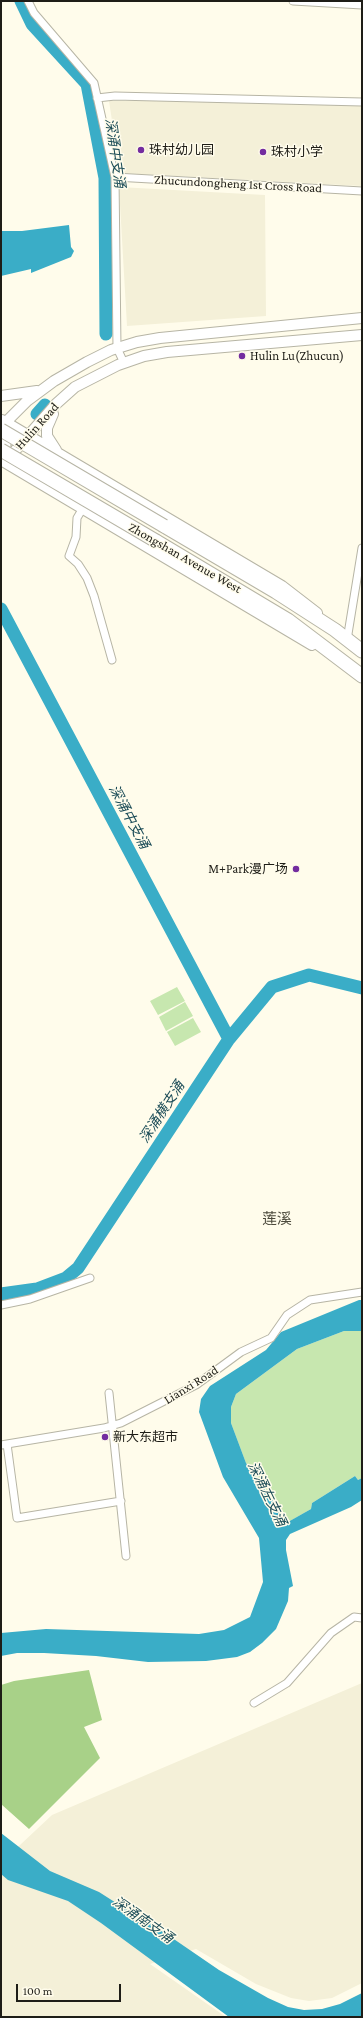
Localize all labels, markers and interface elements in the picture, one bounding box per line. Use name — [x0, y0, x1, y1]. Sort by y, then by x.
water label: 深涌中支涌 — [102, 117, 128, 189]
place label: 珠村幼儿园 — [149, 142, 214, 158]
place label: 珠村小学 — [271, 144, 323, 160]
marker: 珠村幼儿园 — [136, 145, 146, 155]
marker: 珠村小学 — [258, 147, 268, 157]
street label: Zhucundongheng 1st Cross Road — [153, 172, 323, 196]
place label: Hulin Lu(Zhucun) — [250, 348, 344, 364]
marker: Hulin Lu(Zhucun) — [237, 351, 247, 361]
street label: Hulin Road — [12, 399, 62, 453]
street label: Zhongshan Avenue West — [126, 519, 244, 597]
water label: 深涌中支涌 — [105, 782, 153, 852]
place label: M+Park漫广场 — [208, 861, 288, 877]
marker: M+Park漫广场 — [291, 864, 301, 874]
water label: 深涌横支涌 — [136, 1078, 188, 1146]
district label: 莲溪 — [262, 1210, 292, 1228]
street label: Lianxi Road — [161, 1362, 221, 1408]
place label: 新大东超市 — [113, 1429, 178, 1445]
marker: 新大东超市 — [100, 1432, 110, 1442]
water label: 深涌左支涌 — [244, 1459, 290, 1529]
water label: 深涌南支涌 — [110, 1893, 176, 1947]
scale bar — [18, 1976, 123, 2002]
text: 100 m — [23, 1984, 52, 1998]

